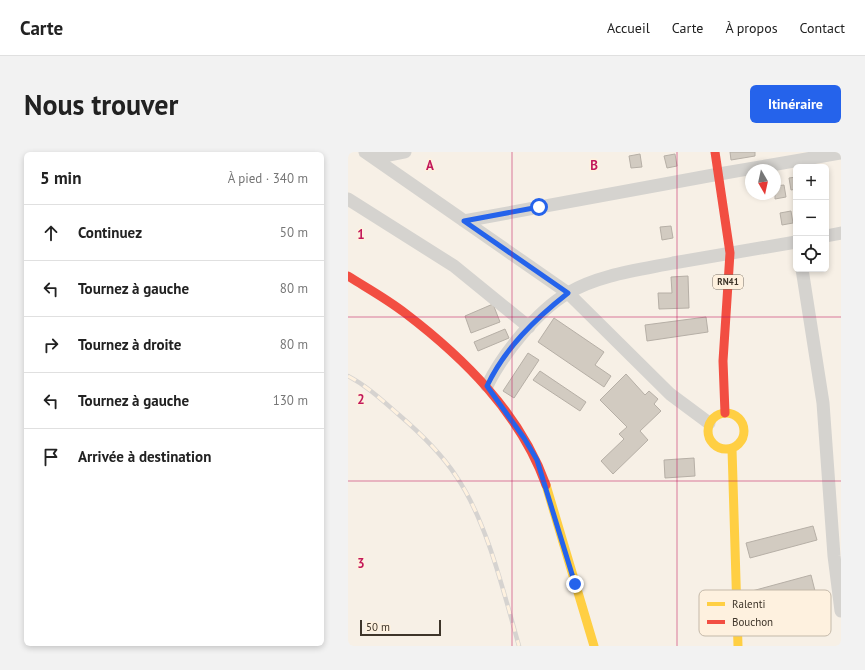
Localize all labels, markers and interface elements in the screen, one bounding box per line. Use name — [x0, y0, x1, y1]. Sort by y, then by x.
text: Carte — [20, 16, 63, 40]
text: Accueil — [607, 19, 650, 37]
text: Carte — [672, 19, 703, 37]
text: À propos — [725, 19, 778, 37]
text: Contact — [800, 19, 845, 37]
button: Itinéraire — [750, 85, 841, 123]
text: Nous trouver — [24, 86, 178, 123]
text: A — [426, 157, 434, 174]
text: B — [590, 157, 598, 174]
north arrow — [745, 164, 781, 200]
map controls — [793, 164, 829, 272]
button: + — [793, 164, 829, 200]
text: 5 min — [40, 167, 81, 189]
text: À pied · 340 m — [228, 170, 308, 187]
route start — [530, 198, 548, 216]
button: − — [793, 200, 829, 236]
icon: ahead — [40, 222, 62, 244]
text: Continuez — [78, 223, 142, 242]
text: 50 m — [280, 224, 308, 241]
text: 1 — [357, 226, 365, 243]
button: locate — [793, 236, 829, 272]
road number: RN41 — [713, 275, 743, 289]
icon: left — [40, 278, 62, 300]
text: Tournez à gauche — [78, 279, 189, 298]
text: 80 m — [280, 280, 308, 297]
icon: right — [40, 334, 62, 356]
text: Tournez à droite — [78, 335, 181, 354]
text: 80 m — [280, 336, 308, 353]
icon: left — [40, 390, 62, 412]
text: Tournez à gauche — [78, 391, 189, 410]
text: 2 — [357, 391, 365, 408]
text: 130 m — [273, 392, 308, 409]
icon: arrive — [40, 446, 62, 468]
text: Arrivée à destination — [78, 447, 211, 466]
text: 3 — [357, 555, 365, 572]
route end — [566, 575, 584, 593]
legend — [699, 590, 831, 636]
text: Ralenti — [732, 597, 765, 611]
text: Bouchon — [732, 615, 773, 629]
scale bar — [360, 618, 441, 637]
text: 50 m — [366, 620, 390, 634]

